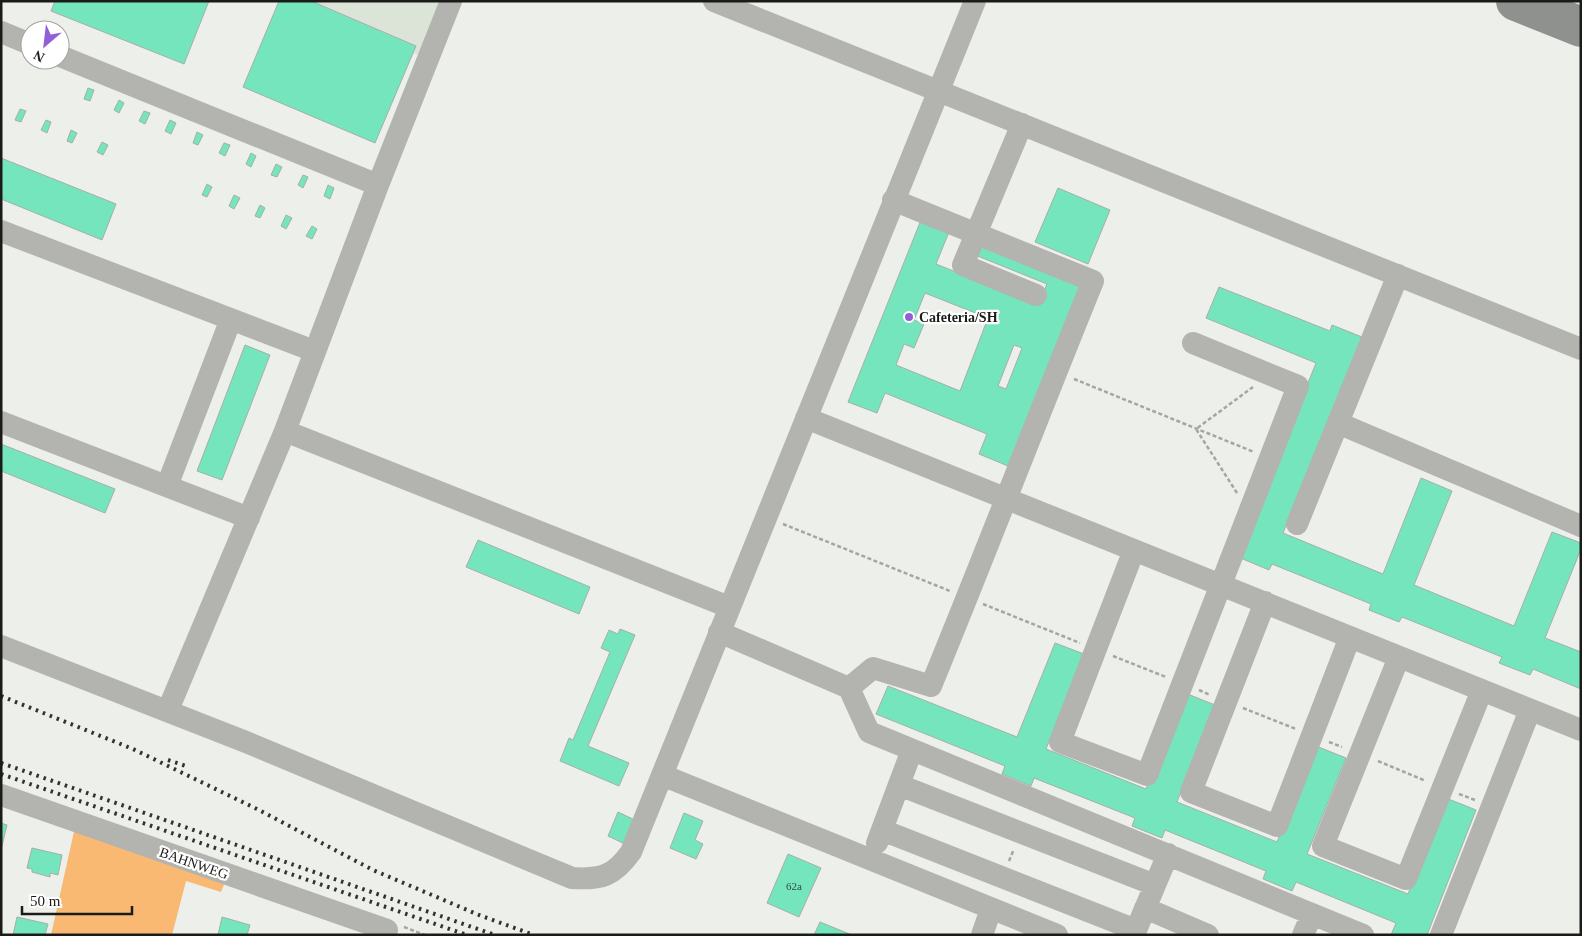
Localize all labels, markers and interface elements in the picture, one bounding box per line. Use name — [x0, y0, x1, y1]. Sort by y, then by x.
north arrow — [20, 20, 70, 70]
text: N — [31, 47, 47, 65]
place label: Cafeteria/SH — [919, 310, 998, 325]
marker: Cafeteria/SH — [903, 311, 915, 323]
street label: BAHNWEG — [158, 845, 230, 882]
house number: 62a — [786, 880, 802, 892]
scale bar — [22, 884, 132, 916]
text: 50 m — [30, 893, 61, 909]

